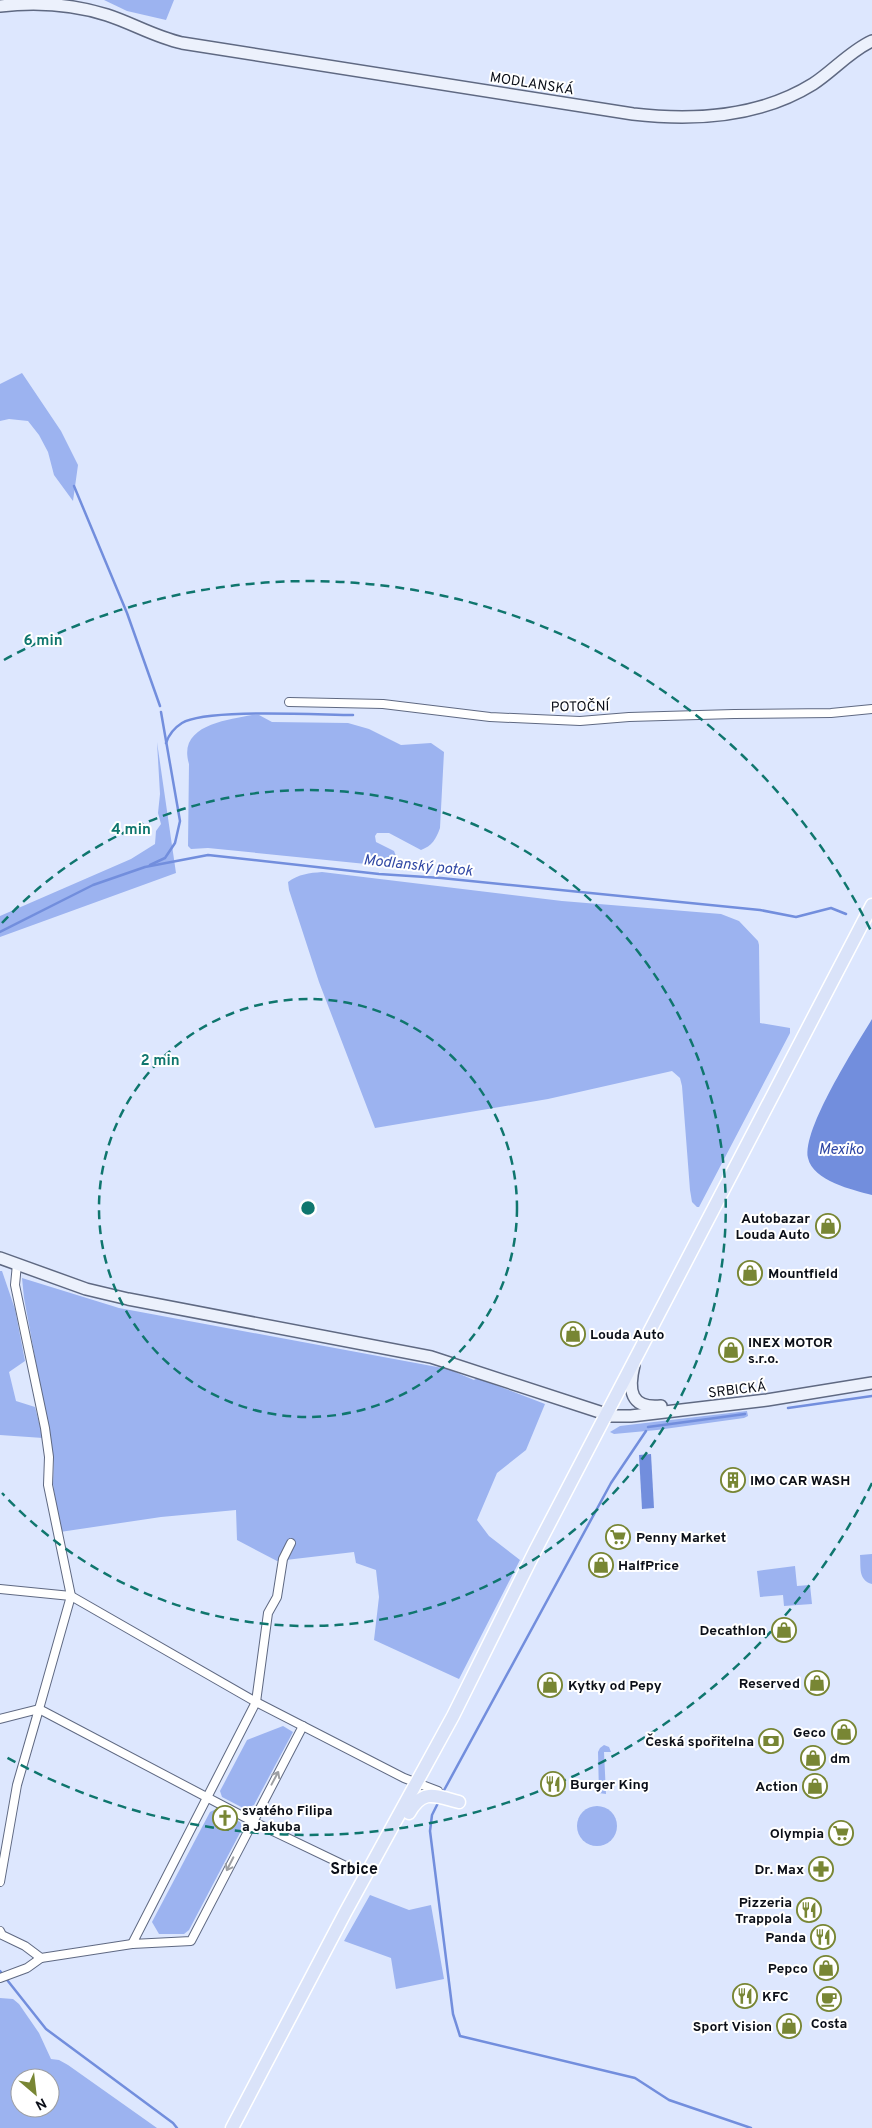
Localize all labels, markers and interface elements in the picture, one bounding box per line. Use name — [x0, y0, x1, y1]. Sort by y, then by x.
street label: MODLANSKÁ — [488, 68, 575, 100]
text: 6 min — [23, 632, 63, 651]
street label: POTOČNÍ — [550, 697, 611, 717]
text: 4 min — [111, 821, 151, 840]
water label: Modlanský potok — [362, 851, 474, 882]
text: 2 min — [140, 1052, 180, 1071]
water label: Mexiko — [818, 1141, 864, 1160]
centre of rings — [299, 1199, 317, 1217]
place label: Autobazar Louda Auto — [735, 1211, 810, 1244]
shop icon: Autobazar Louda Auto — [815, 1213, 841, 1239]
shop icon: Mountfield — [737, 1260, 763, 1286]
place label: Mountfield — [768, 1266, 838, 1283]
shop icon: Louda Auto — [560, 1321, 586, 1347]
place label: Louda Auto — [590, 1327, 665, 1344]
place label: INEX MOTOR s.r.o. — [748, 1335, 833, 1368]
shop icon: INEX MOTOR s.r.o. — [718, 1337, 744, 1363]
street label: SRBICKÁ — [707, 1378, 767, 1402]
building icon: IMO CAR WASH — [720, 1467, 746, 1493]
place label: IMO CAR WASH — [750, 1473, 850, 1490]
supermarket icon: Penny Market — [605, 1524, 631, 1550]
place label: Penny Market — [636, 1530, 726, 1547]
shop icon: HalfPrice — [588, 1552, 614, 1578]
place label: HalfPrice — [618, 1558, 679, 1575]
shop icon: Decathlon — [771, 1617, 797, 1643]
place label: Decathlon — [699, 1623, 766, 1640]
shop icon: Reserved — [804, 1670, 830, 1696]
shop icon: Kytky od Pepy — [537, 1672, 563, 1698]
place label: Reserved — [739, 1676, 800, 1693]
place label: Kytky od Pepy — [568, 1678, 662, 1695]
shop icon: Geco — [831, 1719, 857, 1745]
place label: Geco — [793, 1725, 826, 1742]
bank icon: Česká spořitelna — [758, 1728, 784, 1754]
place label: Česká spořitelna — [645, 1733, 754, 1751]
shop icon: dm — [800, 1745, 826, 1771]
place label: dm — [830, 1751, 850, 1768]
one-way arrow — [271, 1771, 280, 1786]
restaurant icon: Burger King — [540, 1771, 566, 1797]
shop icon: Action — [802, 1773, 828, 1799]
place label: Burger King — [570, 1777, 649, 1794]
place label: Action — [755, 1779, 798, 1796]
place label: svatého Filipa a Jakuba — [242, 1803, 333, 1836]
church icon: svatého Filipa a Jakuba — [212, 1805, 238, 1831]
supermarket icon: Olympia — [828, 1820, 854, 1846]
place label: Olympia — [770, 1826, 824, 1843]
one-way arrow — [225, 1856, 234, 1871]
pharmacy icon: Dr. Max — [808, 1856, 834, 1882]
district label: Srbice — [330, 1860, 378, 1880]
place label: Dr. Max — [754, 1862, 804, 1879]
place label: Pizzeria Trappola — [735, 1895, 792, 1928]
restaurant icon: Pizzeria Trappola — [796, 1897, 822, 1923]
restaurant icon: Panda — [810, 1924, 836, 1950]
place label: Panda — [765, 1930, 806, 1947]
shop icon: Pepco — [813, 1955, 839, 1981]
place label: Pepco — [768, 1961, 808, 1978]
restaurant icon: KFC — [732, 1983, 758, 2009]
cafe icon: Costa — [816, 1986, 842, 2012]
place label: KFC — [762, 1989, 789, 2006]
shop icon: Sport Vision — [776, 2013, 802, 2039]
place label: Costa — [811, 2016, 847, 2033]
place label: Sport Vision — [693, 2019, 772, 2036]
north arrow — [10, 2068, 60, 2118]
text: N — [32, 2093, 49, 2113]

